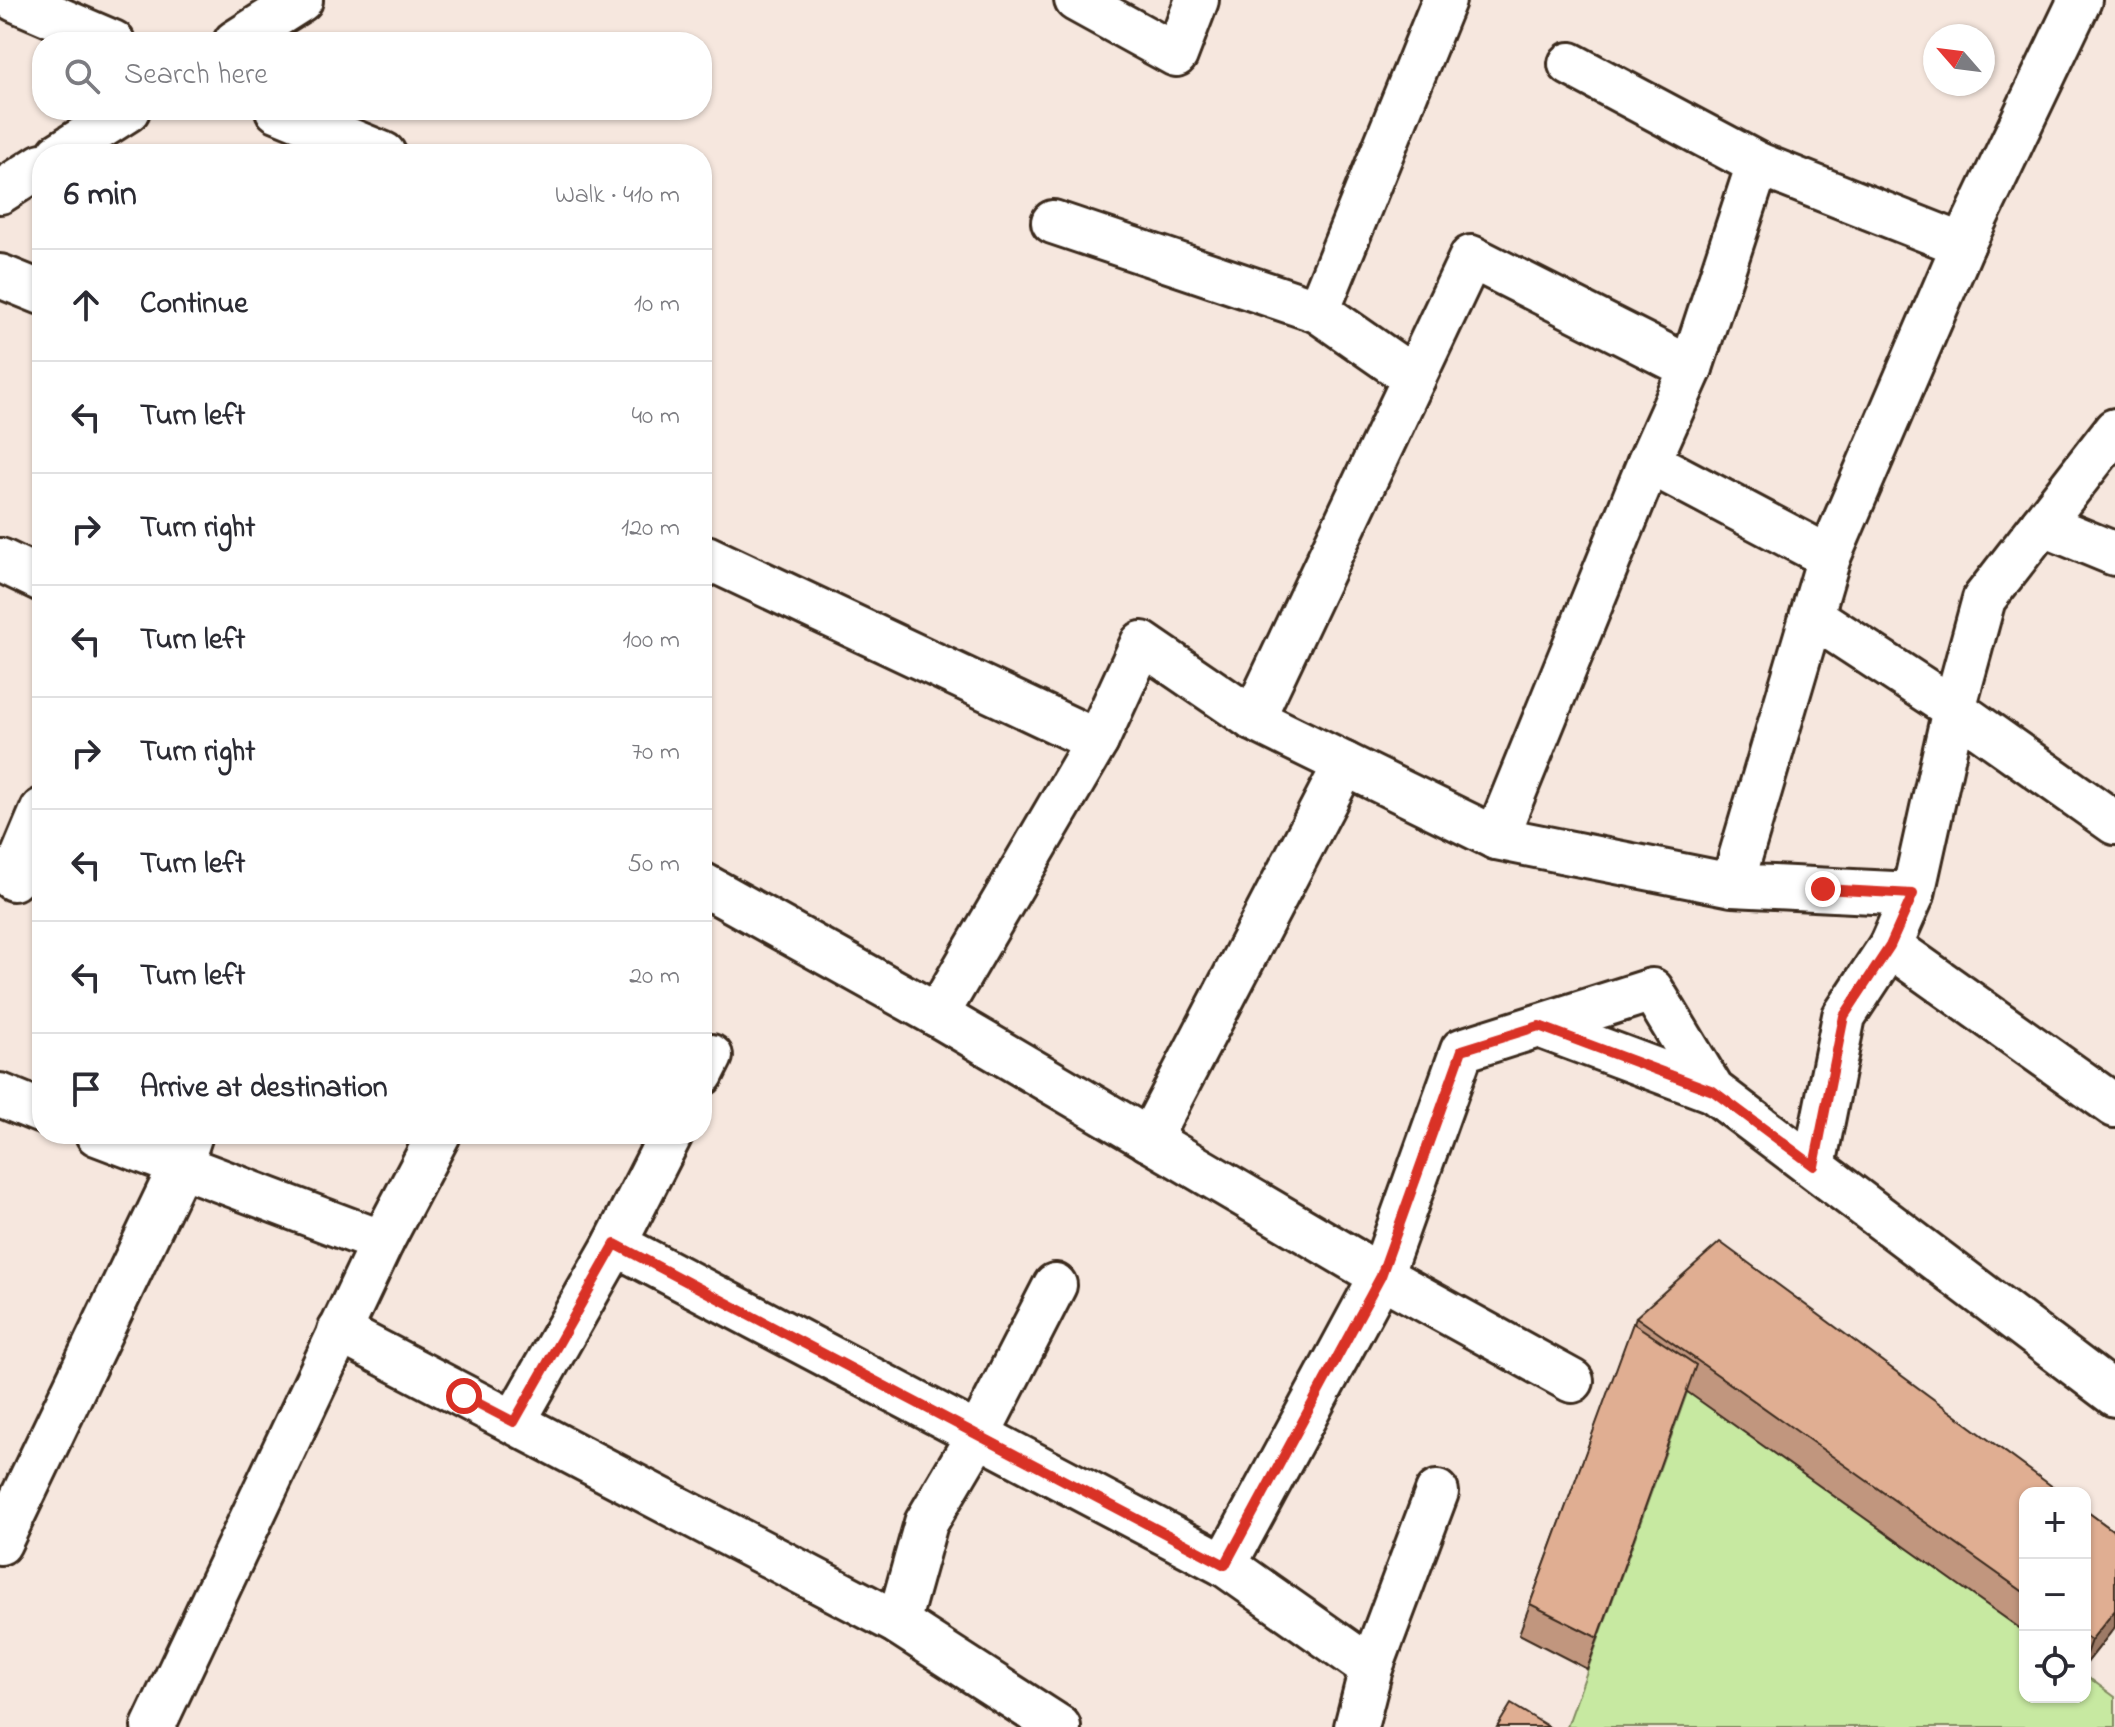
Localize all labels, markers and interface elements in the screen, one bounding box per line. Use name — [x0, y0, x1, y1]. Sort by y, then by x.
north arrow — [1923, 24, 1995, 96]
search box — [32, 32, 712, 120]
icon: search — [60, 54, 104, 98]
text: Search here — [124, 54, 268, 98]
text: 6 min — [64, 171, 137, 221]
text: Walk · 410 m — [555, 177, 680, 215]
icon: ahead — [64, 283, 108, 327]
text: Continue — [140, 283, 248, 327]
text: 10 m — [634, 286, 680, 324]
icon: left — [64, 395, 108, 439]
text: Turn left — [140, 395, 245, 439]
text: 40 m — [631, 398, 680, 436]
icon: right — [64, 507, 108, 551]
text: Turn right — [140, 507, 255, 551]
text: 120 m — [621, 510, 680, 548]
icon: left — [64, 619, 108, 663]
text: Turn left — [140, 619, 245, 663]
text: 100 m — [623, 622, 680, 660]
icon: right — [64, 731, 108, 775]
text: Turn right — [140, 731, 255, 775]
text: 70 m — [631, 734, 680, 772]
icon: left — [64, 843, 108, 887]
text: Turn left — [140, 843, 245, 887]
text: 50 m — [627, 846, 680, 884]
route end — [1805, 871, 1841, 907]
icon: left — [64, 955, 108, 999]
text: Turn left — [140, 955, 245, 999]
text: 20 m — [629, 958, 680, 996]
icon: arrive — [64, 1067, 108, 1111]
text: Arrive at destination — [140, 1067, 388, 1111]
route start — [446, 1378, 482, 1414]
map controls — [2019, 1487, 2091, 1703]
button: + — [2019, 1487, 2091, 1559]
button: − — [2019, 1559, 2091, 1631]
button: locate — [2019, 1631, 2091, 1703]

